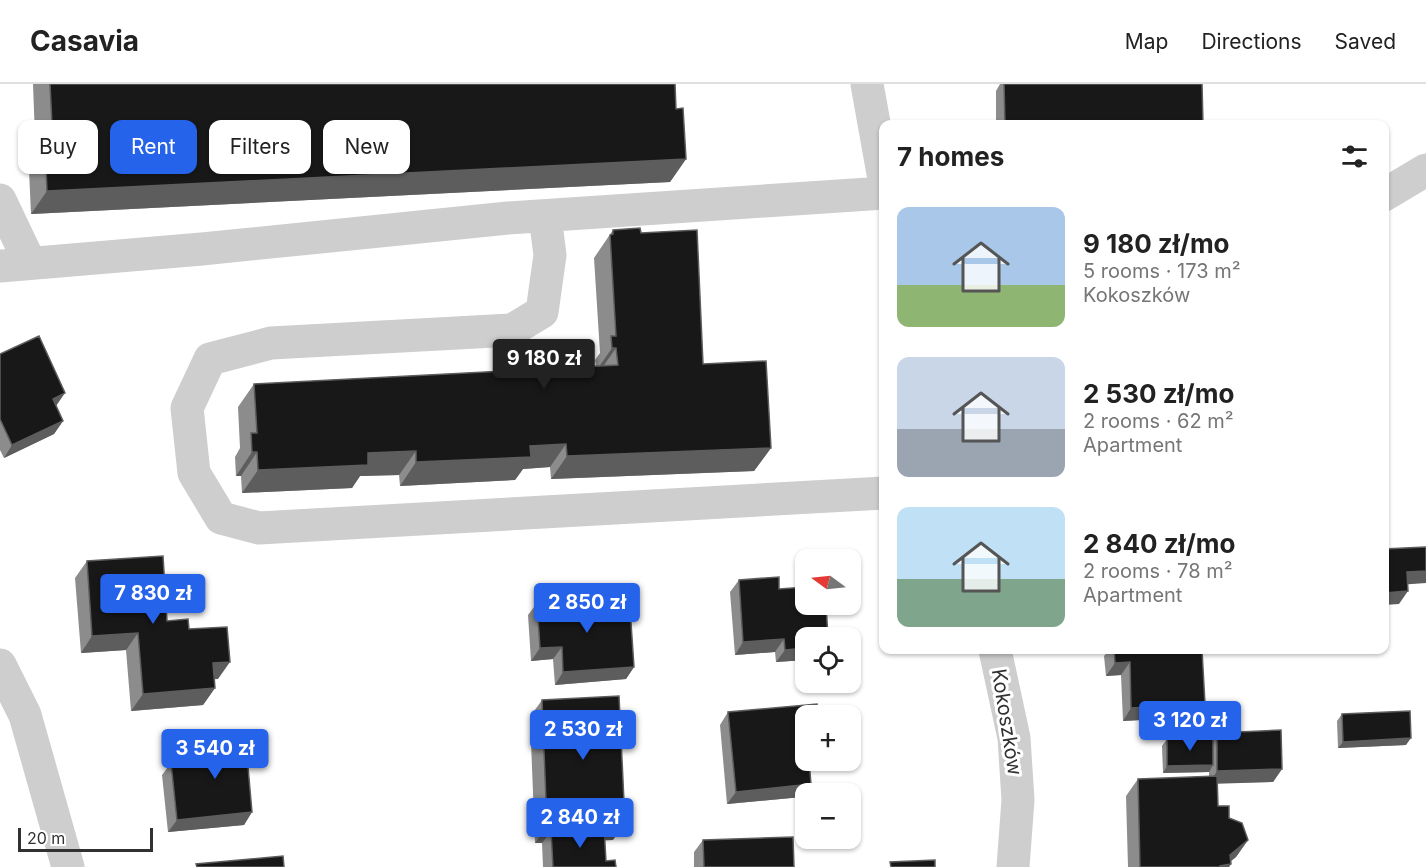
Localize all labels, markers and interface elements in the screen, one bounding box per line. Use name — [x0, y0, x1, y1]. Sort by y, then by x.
text: Casavia — [30, 24, 139, 58]
text: Map — [1125, 29, 1168, 54]
text: Directions — [1201, 29, 1302, 54]
text: Saved — [1335, 29, 1396, 54]
chip: Buy — [18, 120, 98, 174]
chip: Rent — [110, 120, 197, 174]
chip: Filters — [209, 120, 311, 174]
chip: New — [323, 120, 410, 174]
icon: filters — [1338, 140, 1371, 173]
text: 7 homes — [897, 141, 1004, 172]
text: 9 180 zł/mo — [1083, 228, 1230, 259]
icon: home — [945, 231, 1017, 303]
text: 5 rooms · 173 m² — [1083, 259, 1241, 283]
text: Kokoszków — [1083, 283, 1190, 307]
pin: 9 180 zł — [482, 339, 606, 390]
text: 9 180 zł — [507, 346, 581, 370]
text: 2 530 zł/mo — [1083, 378, 1234, 409]
icon: home — [945, 381, 1017, 453]
text: 2 rooms · 62 m² — [1083, 409, 1234, 433]
text: Apartment — [1083, 433, 1182, 457]
text: 2 840 zł/mo — [1083, 528, 1235, 559]
icon: home — [945, 531, 1017, 603]
north arrow — [795, 549, 861, 615]
map controls — [795, 549, 861, 849]
text: 2 rooms · 78 m² — [1083, 559, 1232, 583]
pin: 7 830 zł — [91, 574, 215, 625]
text: 7 830 zł — [114, 581, 192, 605]
pin: 2 850 zł — [525, 583, 649, 634]
text: Apartment — [1083, 583, 1182, 607]
text: 2 850 zł — [548, 590, 626, 614]
button: locate — [795, 627, 861, 693]
street label: Kokoszków — [987, 667, 1027, 777]
pin: 3 120 zł — [1128, 701, 1252, 752]
button: + — [795, 705, 861, 771]
text: 3 120 zł — [1153, 708, 1227, 732]
pin: 2 530 zł — [521, 710, 645, 761]
text: 2 530 zł — [544, 717, 622, 741]
pin: 3 540 zł — [153, 729, 277, 780]
text: 3 540 zł — [175, 736, 255, 760]
button: − — [795, 783, 861, 849]
pin: 2 840 zł — [518, 798, 642, 849]
text: 2 840 zł — [541, 805, 619, 829]
scale bar — [18, 825, 153, 852]
text: 20 m — [27, 828, 65, 848]

